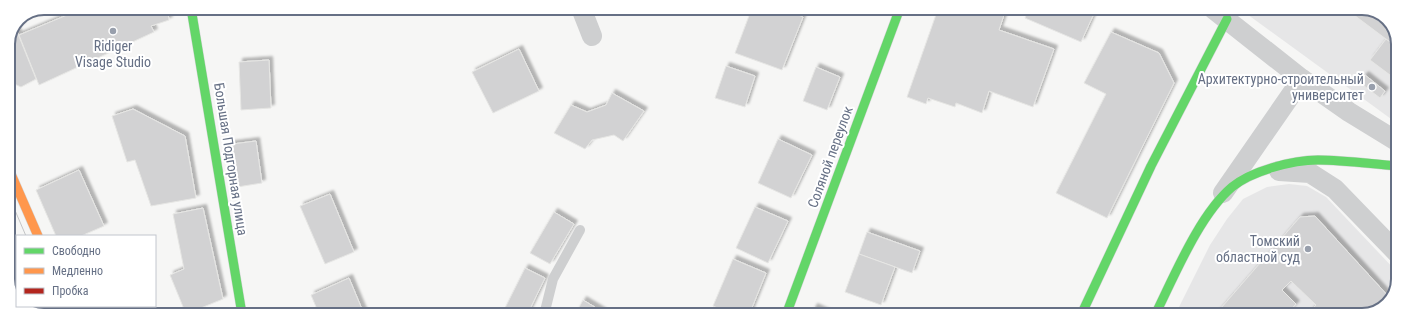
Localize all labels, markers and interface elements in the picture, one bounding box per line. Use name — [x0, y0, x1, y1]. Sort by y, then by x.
marker: Ridiger Visage Studio — [108, 26, 118, 36]
place label: Ridiger Visage Studio — [75, 38, 151, 70]
place label: Архитектурно-строительный университет — [1198, 71, 1364, 103]
street label: Большая Подгорная улица — [211, 82, 251, 236]
marker: Архитектурно-строительный университет — [1367, 82, 1377, 92]
street label: Соляной переулок — [804, 104, 856, 210]
place label: Томский областной суд — [1216, 233, 1300, 265]
legend — [16, 235, 156, 307]
text: Свободно — [52, 244, 101, 258]
marker: Томский областной суд — [1303, 244, 1313, 254]
text: Медленно — [52, 264, 103, 278]
text: Пробка — [52, 284, 89, 298]

